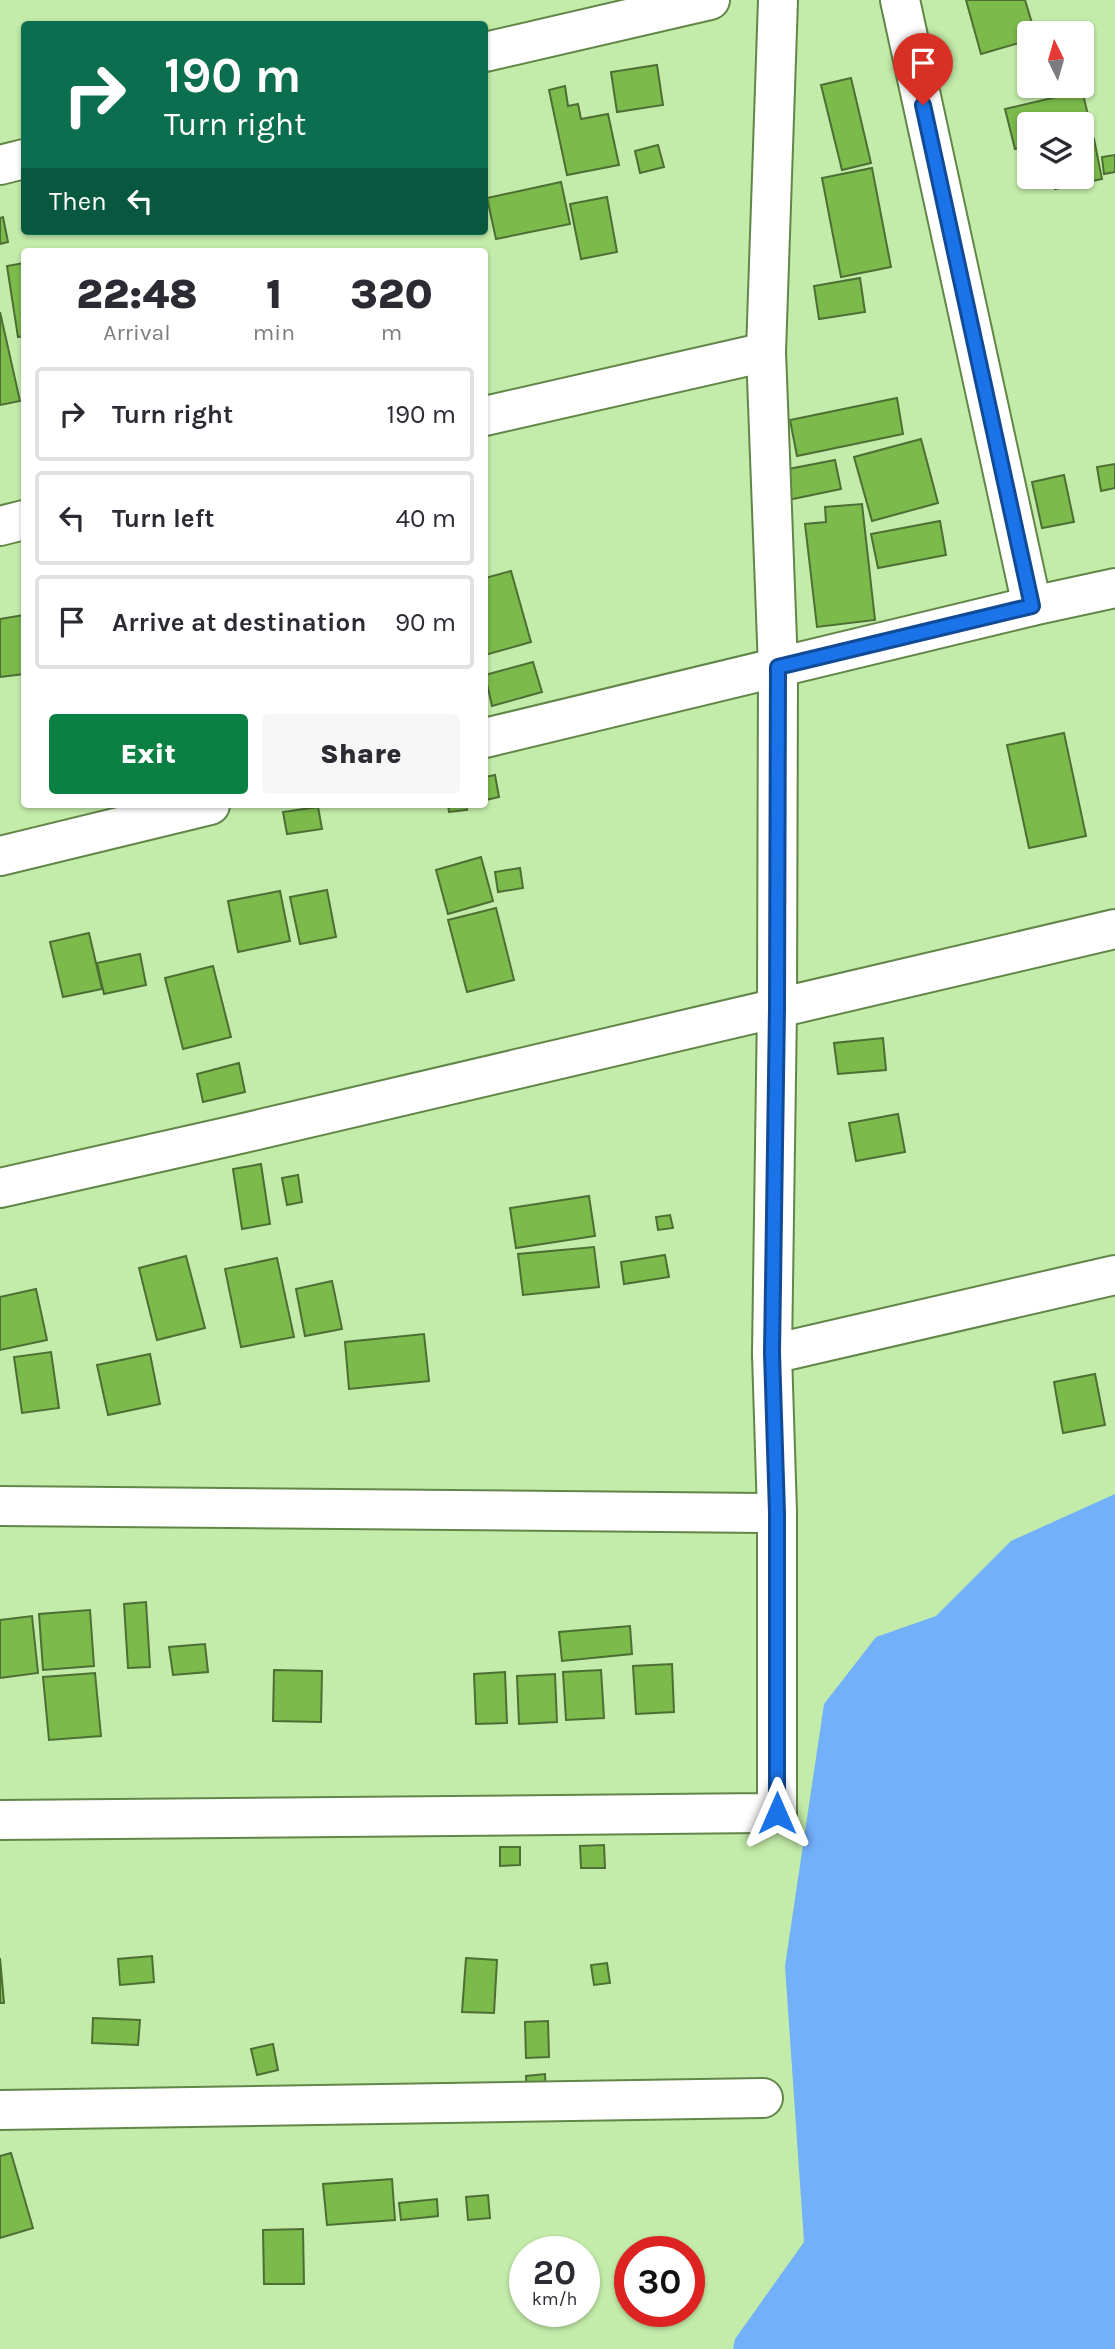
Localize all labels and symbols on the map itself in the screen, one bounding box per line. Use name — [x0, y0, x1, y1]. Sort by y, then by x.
north arrow — [1017, 21, 1094, 98]
pin — [893, 33, 953, 105]
position arrow — [740, 1776, 814, 1850]
speed limit sign: 30 — [614, 2236, 705, 2327]

